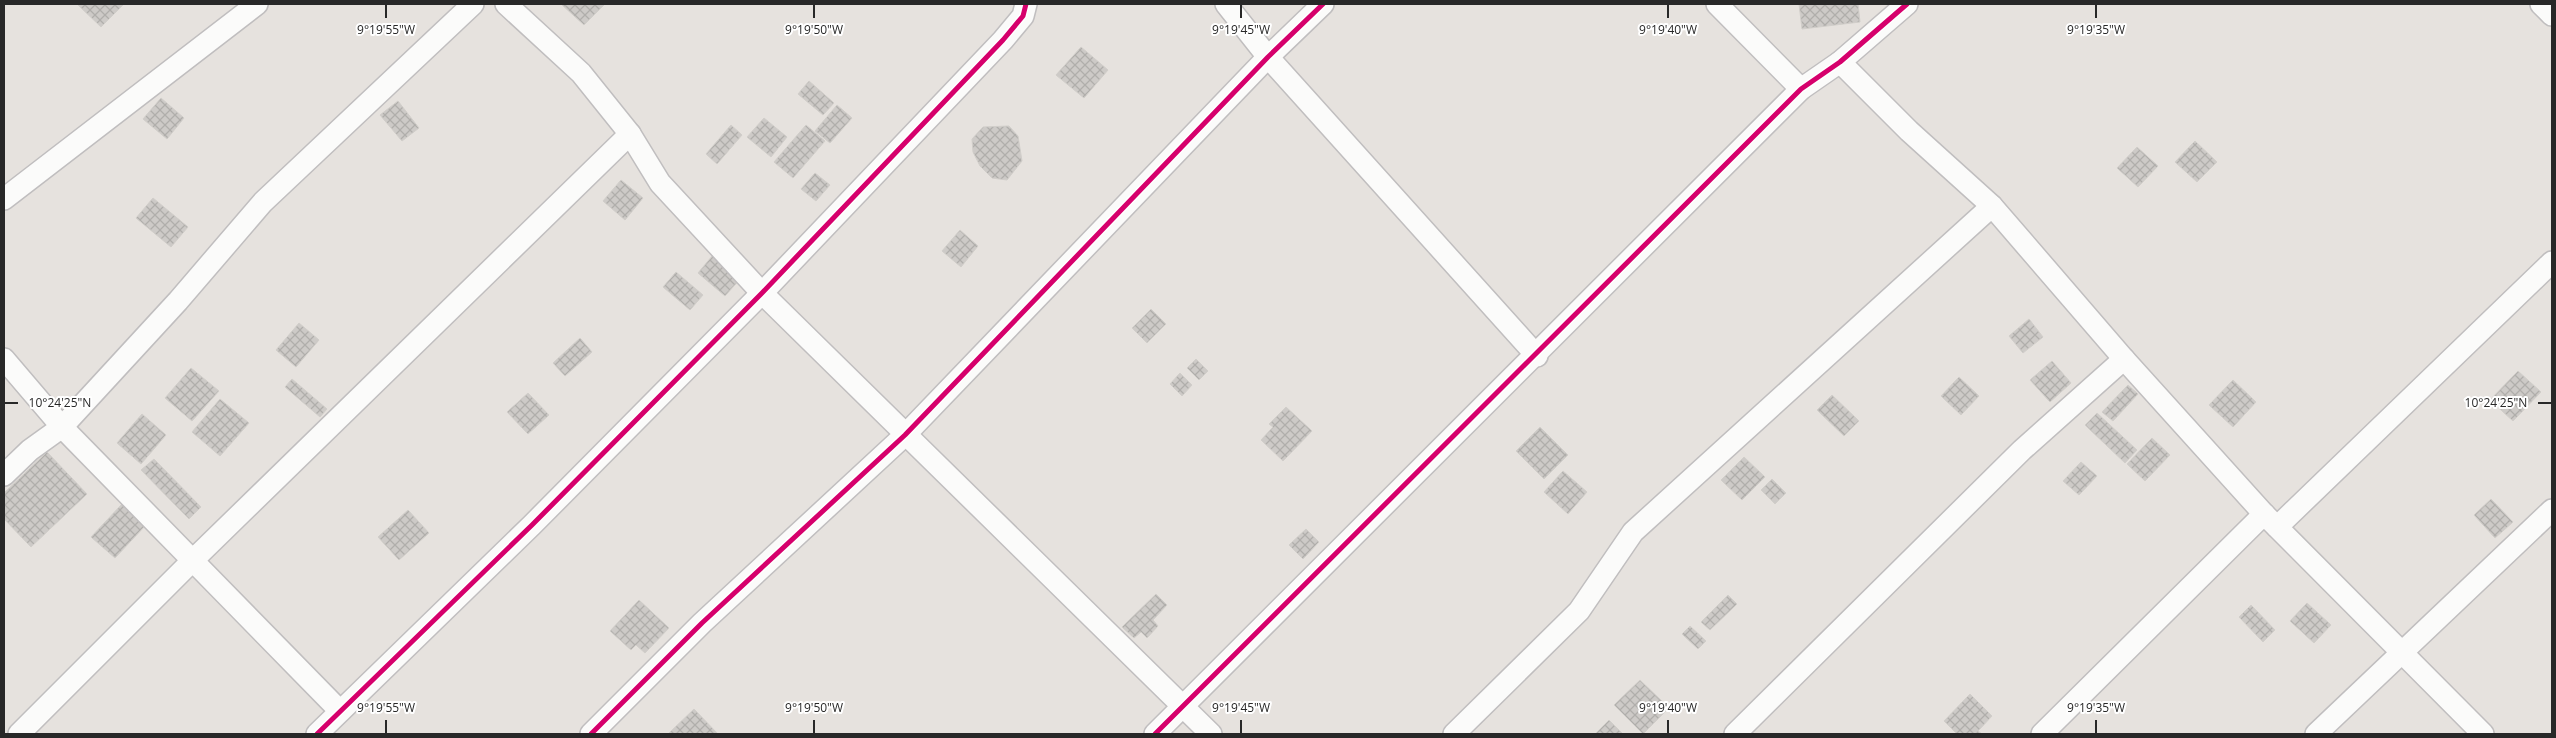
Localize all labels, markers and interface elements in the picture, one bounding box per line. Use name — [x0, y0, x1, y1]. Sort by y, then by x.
text: 9°19'55"W — [357, 21, 415, 38]
text: 9°19'50"W — [785, 21, 843, 38]
text: 9°19'45"W — [1212, 21, 1270, 38]
text: 9°19'40"W — [1639, 21, 1697, 38]
text: 9°19'35"W — [2067, 21, 2125, 38]
text: 10°24'25"N — [29, 394, 91, 411]
text: 10°24'25"N — [2465, 394, 2527, 411]
text: 9°19'55"W — [357, 699, 415, 716]
text: 9°19'50"W — [785, 699, 843, 716]
text: 9°19'45"W — [1212, 699, 1270, 716]
text: 9°19'40"W — [1639, 699, 1697, 716]
text: 9°19'35"W — [2067, 699, 2125, 716]

